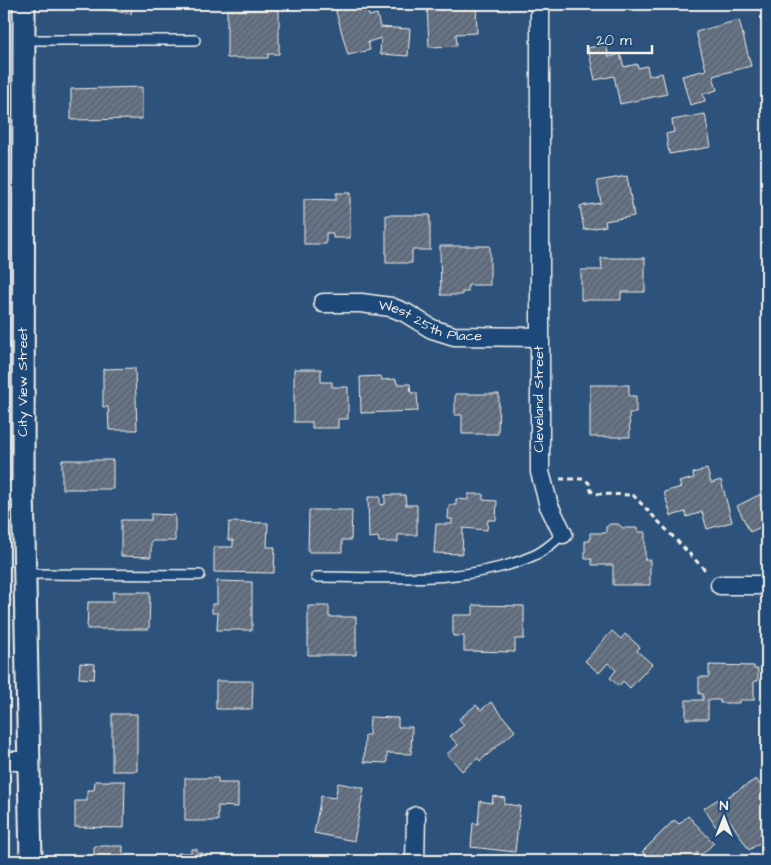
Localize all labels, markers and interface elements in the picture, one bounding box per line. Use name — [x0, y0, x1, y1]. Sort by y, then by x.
scale bar — [588, 22, 652, 54]
text: 20 m — [596, 30, 632, 51]
street label: West 25th Place — [378, 295, 482, 346]
street label: City View Street — [13, 327, 33, 437]
street label: Cleveland Street — [529, 345, 549, 452]
north arrow — [698, 792, 748, 842]
text: N — [720, 796, 729, 816]

